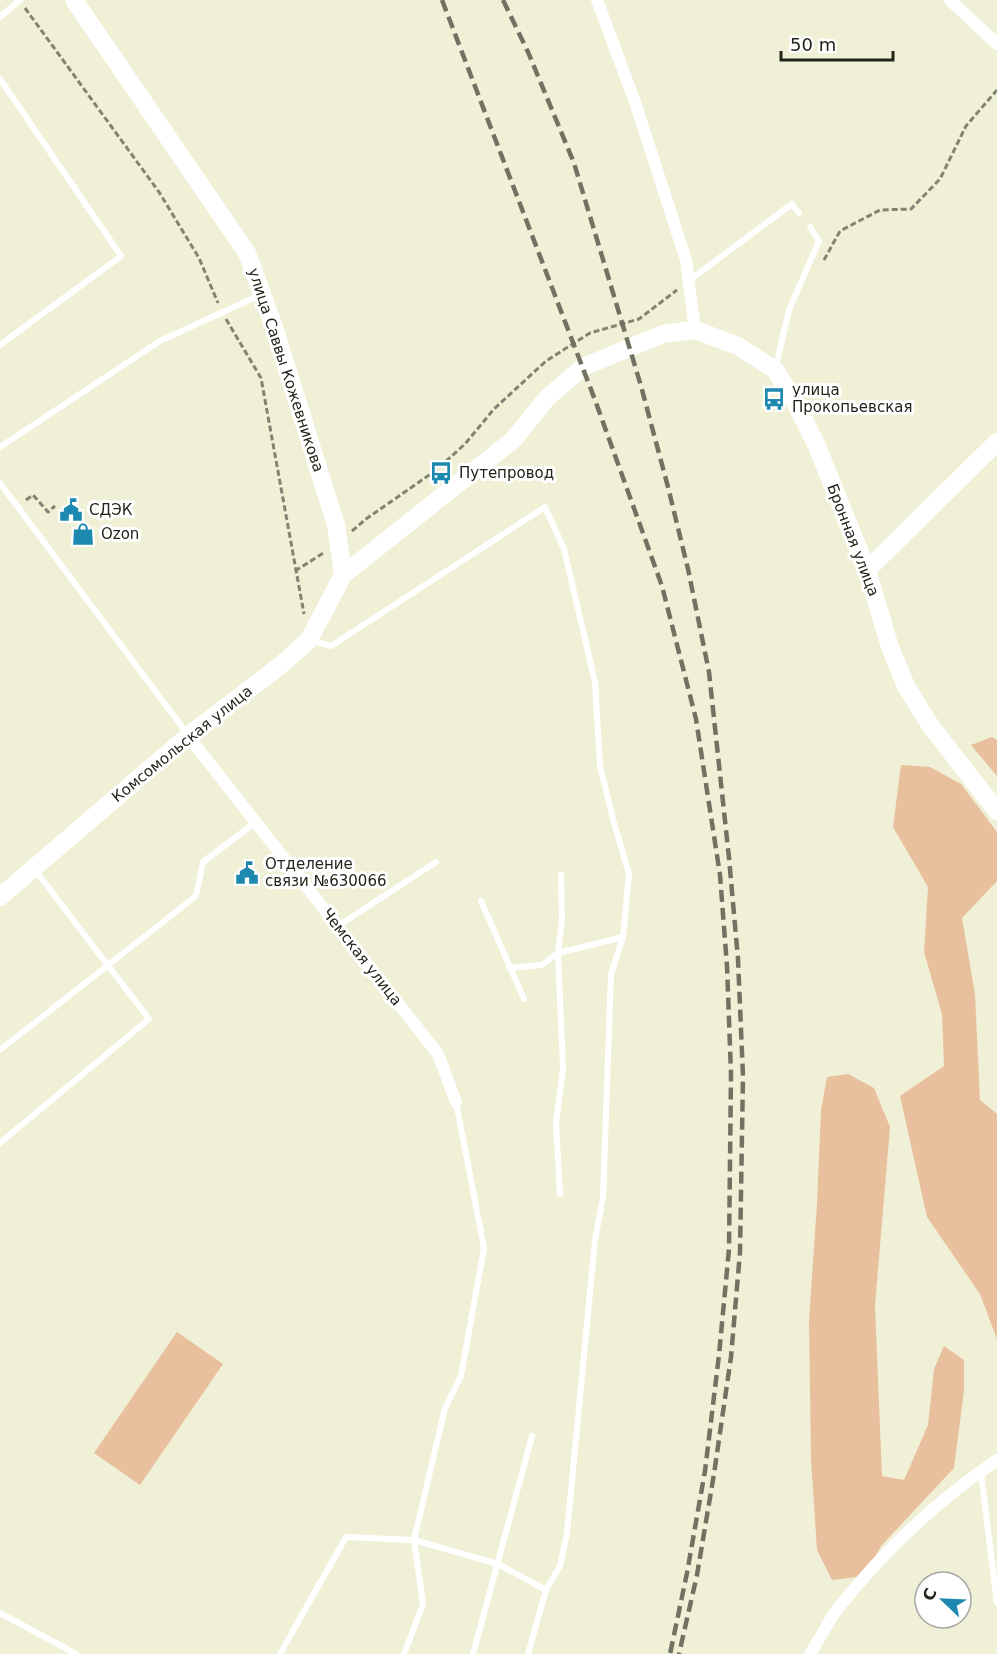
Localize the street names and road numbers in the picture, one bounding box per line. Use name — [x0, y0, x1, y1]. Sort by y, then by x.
street label: улица Саввы Кожевникова — [244, 266, 328, 474]
street label: Бронная улица — [823, 481, 883, 599]
street label: Комсомольская улица — [108, 682, 256, 806]
street label: Чемская улица — [318, 905, 406, 1009]

